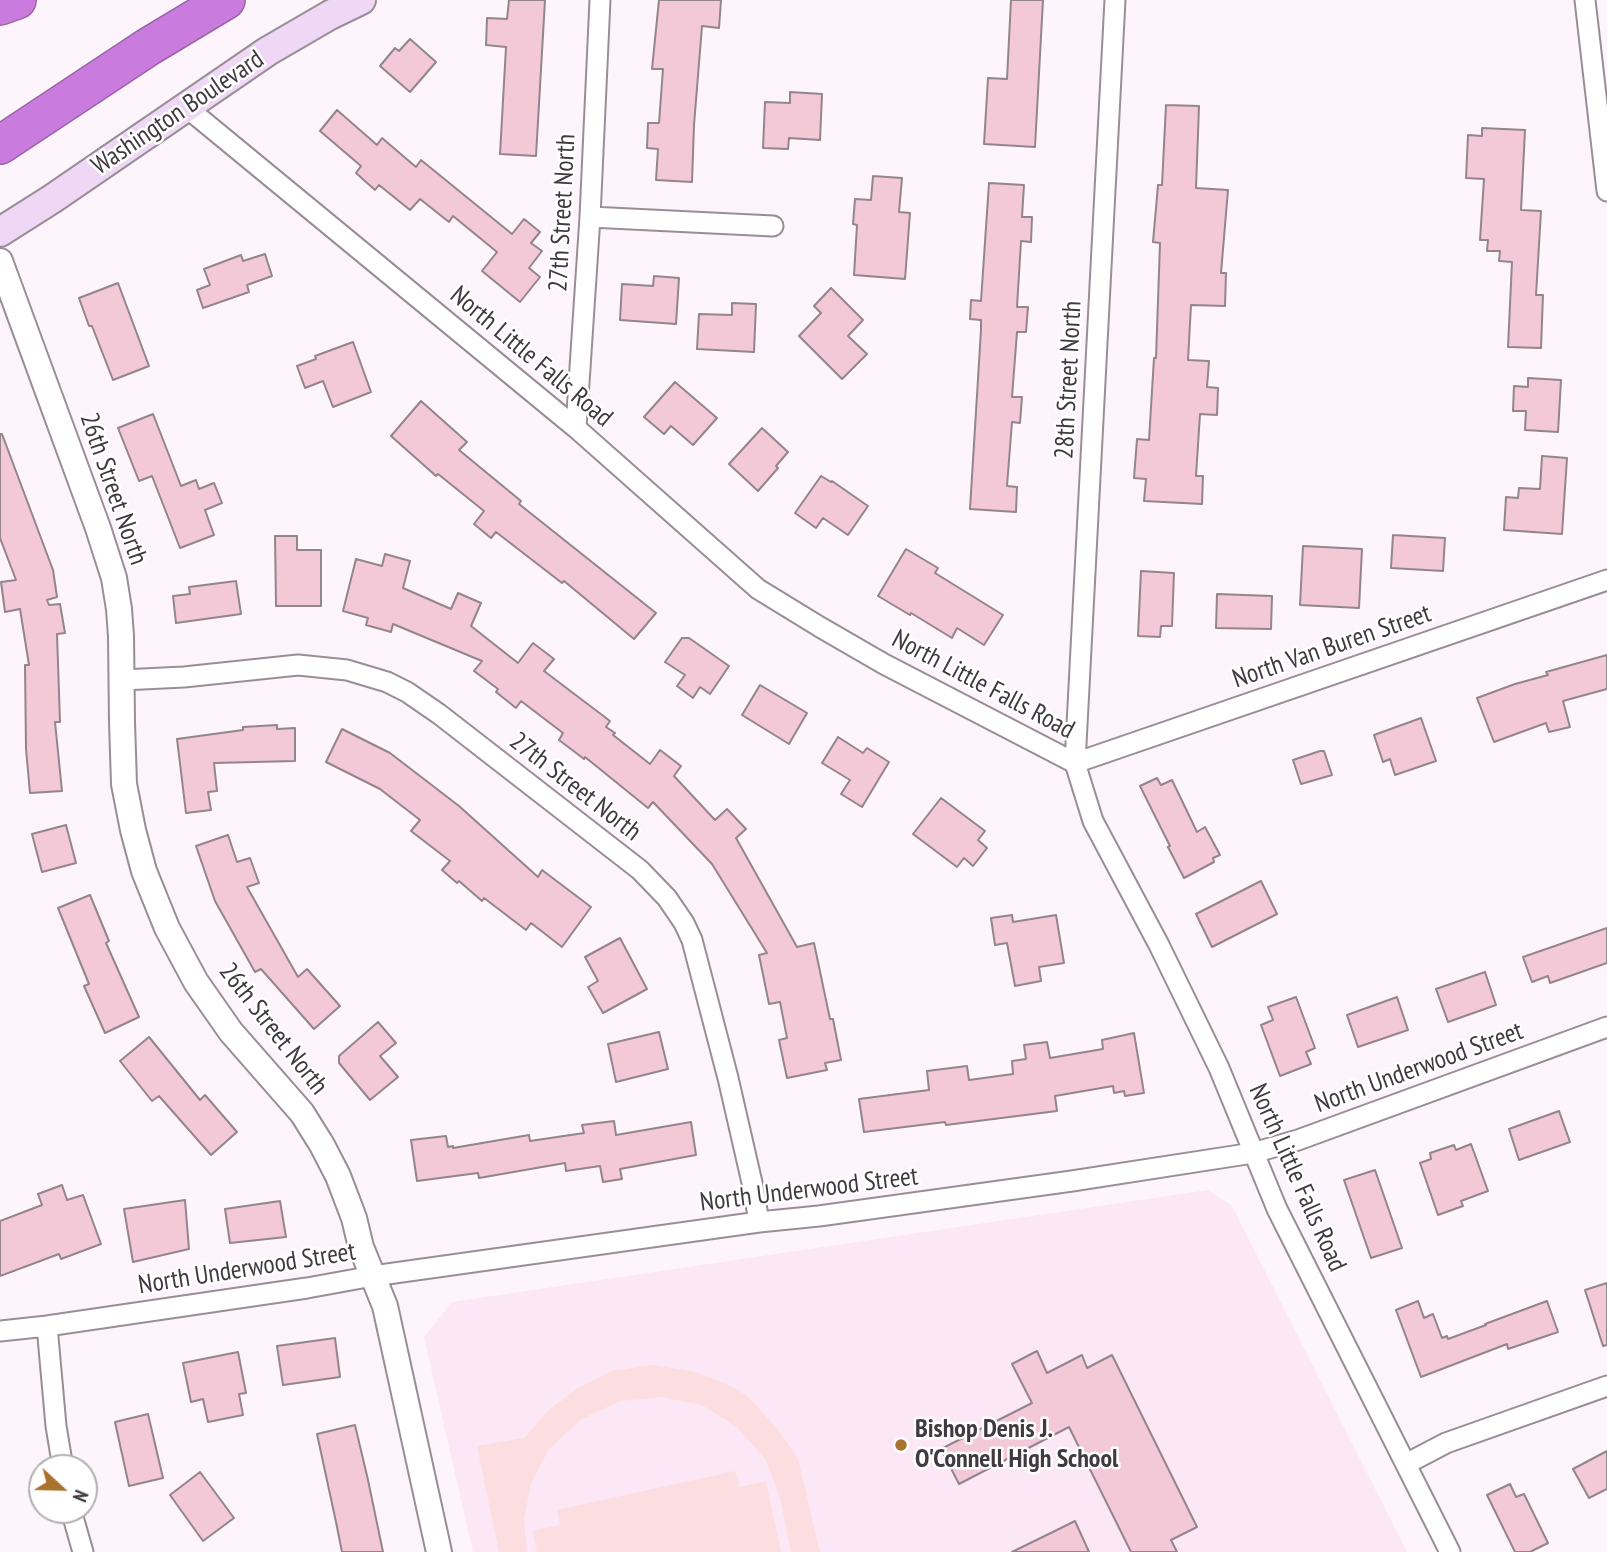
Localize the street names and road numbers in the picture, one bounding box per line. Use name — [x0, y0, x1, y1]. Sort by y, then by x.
street label: Washington Boulevard — [86, 44, 270, 182]
street label: 27th Street North — [543, 133, 583, 293]
street label: North Little Falls Road — [444, 280, 618, 434]
street label: 28th Street North — [1049, 300, 1089, 460]
street label: 26th Street North — [72, 409, 154, 569]
street label: North Van Buren Street — [1229, 598, 1435, 696]
street label: North Little Falls Road — [886, 624, 1080, 746]
street label: 27th Street North — [503, 726, 647, 848]
street label: 26th Street North — [212, 957, 334, 1101]
street label: North Underwood Street — [1311, 1016, 1527, 1120]
street label: North Little Falls Road — [1242, 1079, 1352, 1277]
street label: North Underwood Street — [698, 1161, 920, 1219]
street label: North Underwood Street — [136, 1236, 358, 1302]

